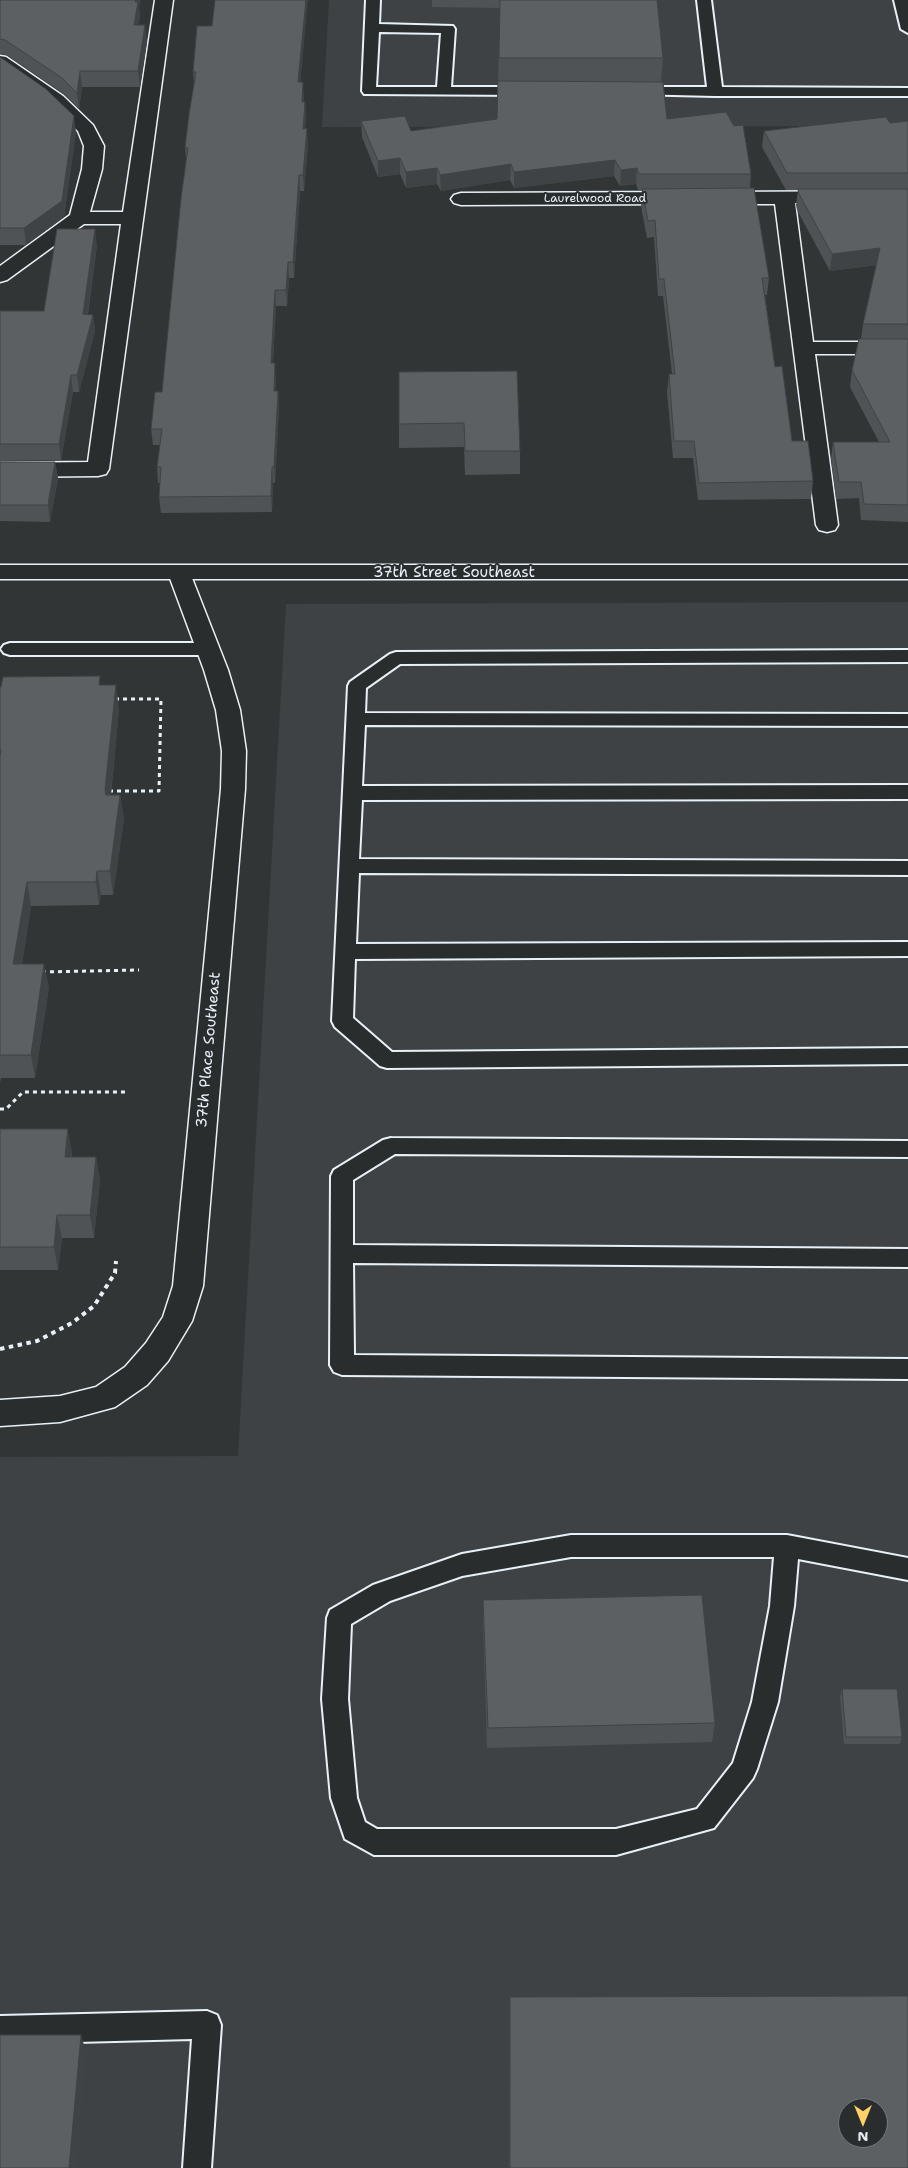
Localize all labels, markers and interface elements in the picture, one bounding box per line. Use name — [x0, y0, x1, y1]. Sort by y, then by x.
street label: Laurelwood Road — [544, 192, 646, 206]
street label: 37th Street Southeast — [373, 564, 535, 582]
street label: 37th Place Southeast — [193, 971, 225, 1129]
north arrow — [838, 2098, 888, 2148]
text: N — [857, 2128, 869, 2146]

